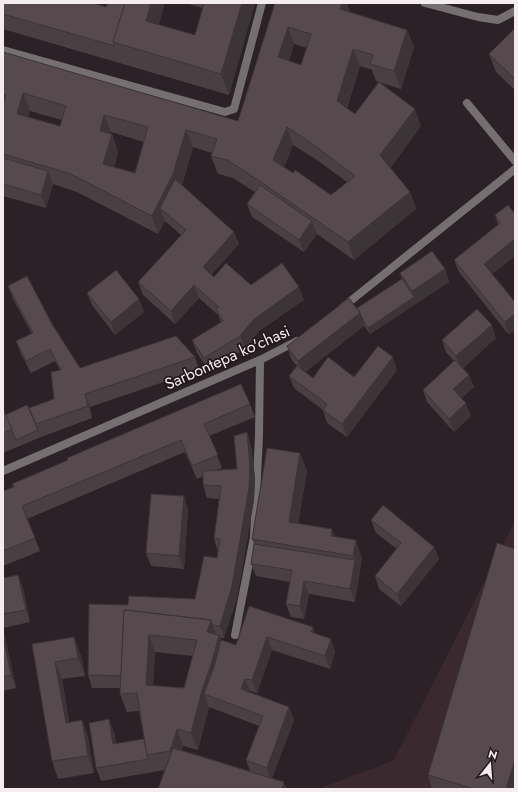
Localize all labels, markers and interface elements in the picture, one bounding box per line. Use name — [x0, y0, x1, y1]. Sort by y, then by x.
street label: Sarbontepa ko'chasi — [161, 319, 294, 395]
north arrow — [470, 744, 510, 784]
text: N — [486, 746, 499, 763]

